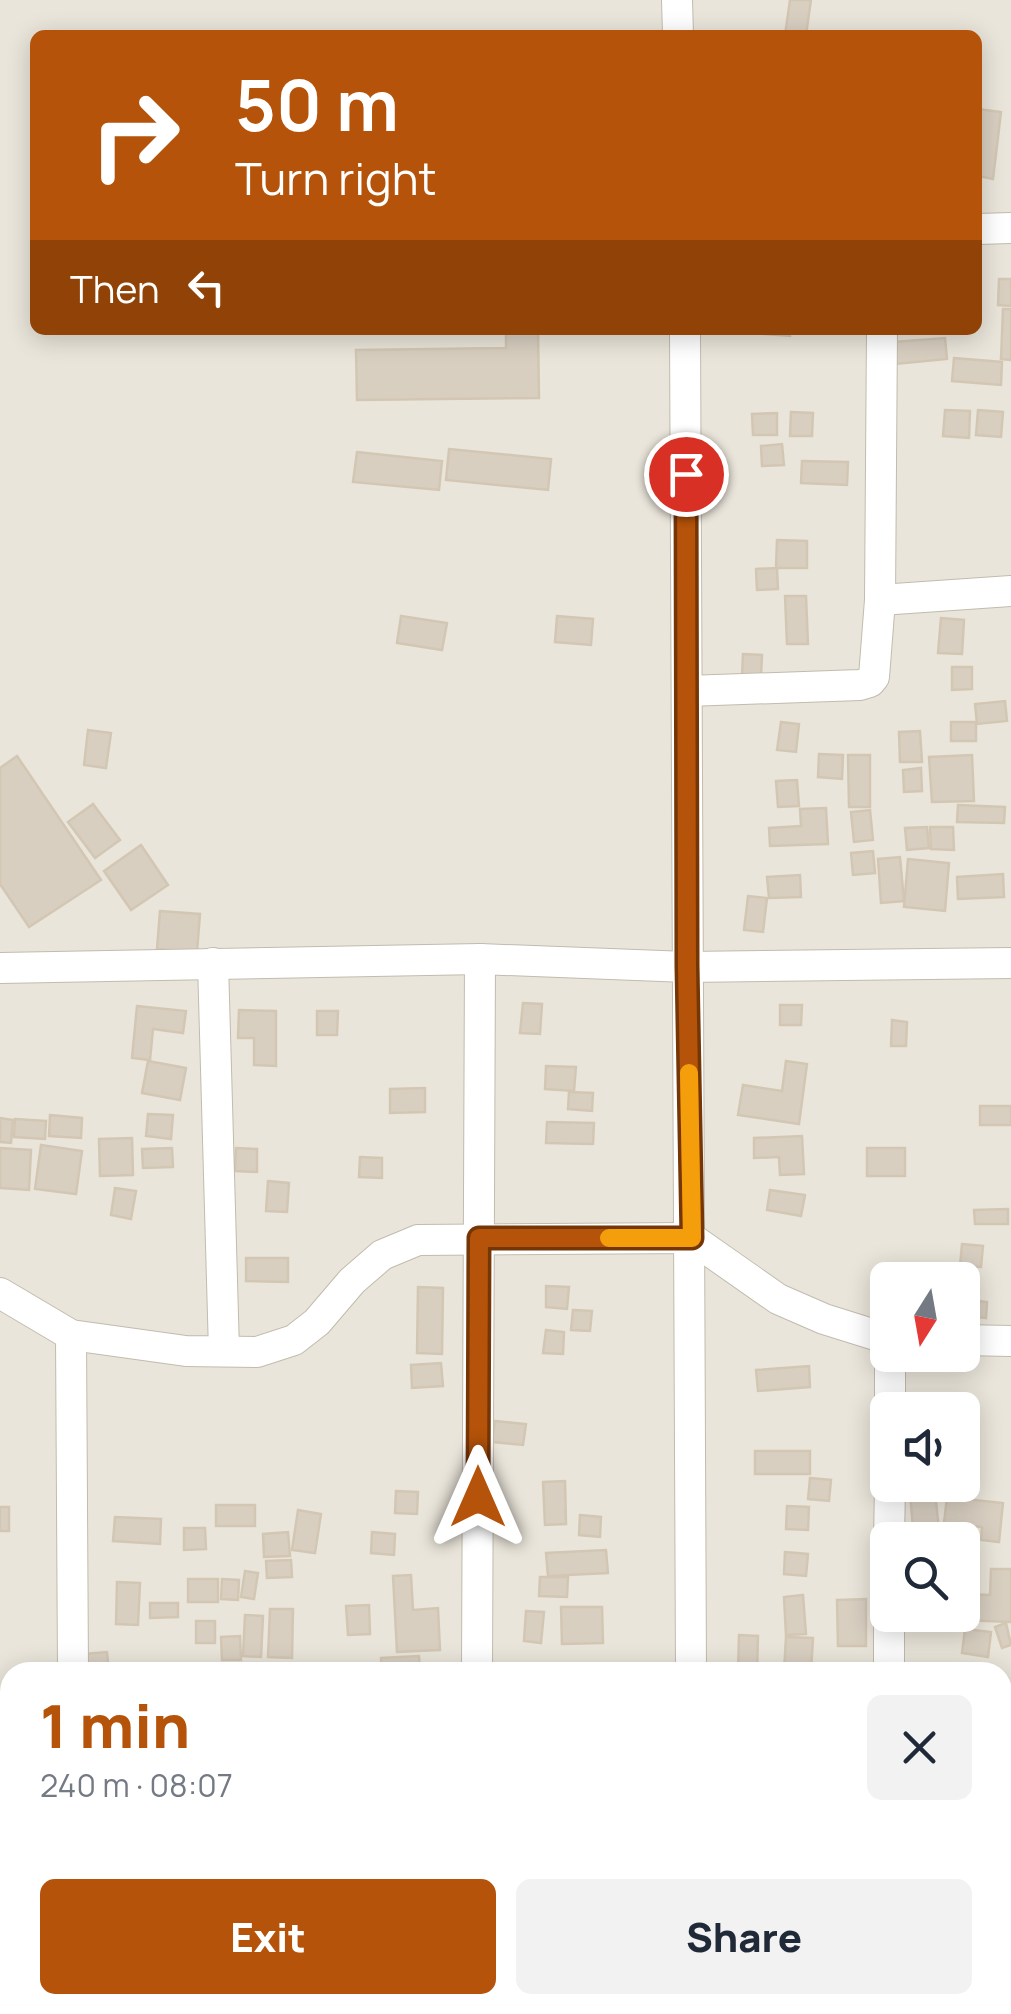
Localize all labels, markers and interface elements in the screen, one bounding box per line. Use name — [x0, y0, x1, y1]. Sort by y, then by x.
text: 50 m — [235, 56, 399, 152]
icon: right — [70, 70, 200, 200]
text: Turn right — [235, 147, 436, 209]
icon: left — [179, 260, 234, 315]
text: Then — [70, 262, 159, 314]
pin — [644, 432, 729, 517]
icon: arrive — [659, 447, 714, 502]
north arrow — [870, 1262, 980, 1372]
map controls — [870, 1262, 980, 1632]
button: sound — [870, 1392, 980, 1502]
position arrow — [426, 1445, 530, 1549]
button: search — [870, 1522, 980, 1632]
text: 1 min — [40, 1684, 190, 1766]
button: close — [867, 1695, 972, 1800]
text: 240 m · 08:07 — [40, 1763, 233, 1807]
button: Exit — [40, 1879, 496, 1994]
button: Share — [516, 1879, 972, 1994]

